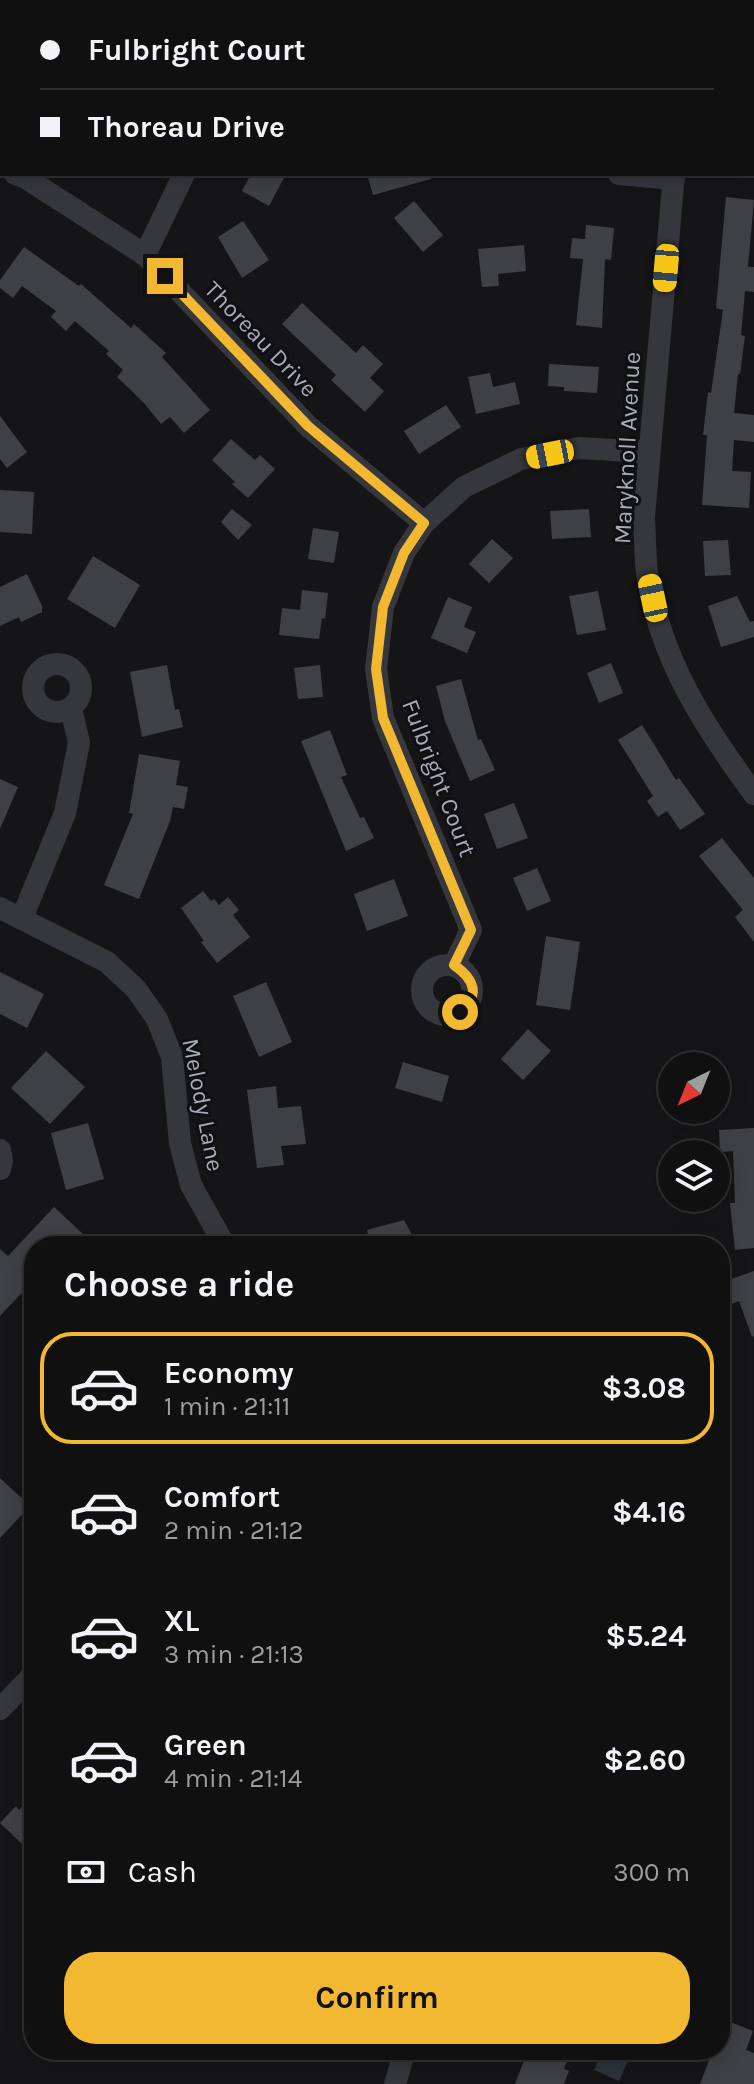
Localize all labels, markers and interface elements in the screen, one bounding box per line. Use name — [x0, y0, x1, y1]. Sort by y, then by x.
text: Fulbright Court — [88, 32, 306, 68]
text: Thoreau Drive — [88, 109, 285, 145]
car — [652, 243, 680, 293]
route end — [147, 258, 183, 294]
street label: Thoreau Drive — [199, 275, 323, 403]
street label: Maryknoll Avenue — [608, 351, 646, 545]
car — [524, 438, 576, 470]
car — [636, 572, 670, 624]
street label: Fulbright Court — [396, 695, 482, 861]
route start — [442, 994, 478, 1030]
street label: Melody Lane — [176, 1036, 230, 1174]
north arrow — [658, 1052, 730, 1124]
map controls — [658, 1052, 730, 1212]
button: layers — [658, 1140, 730, 1212]
text: Choose a ride — [64, 1263, 294, 1305]
icon: car — [68, 1352, 140, 1424]
text: Economy — [164, 1355, 294, 1391]
text: $3.08 — [602, 1370, 686, 1406]
text: 1 min · 21:11 — [164, 1391, 290, 1422]
icon: car — [68, 1476, 140, 1548]
text: Comfort — [164, 1479, 280, 1515]
text: $4.16 — [612, 1494, 686, 1530]
text: 2 min · 21:12 — [164, 1515, 303, 1546]
icon: car — [68, 1600, 140, 1672]
text: XL — [164, 1603, 199, 1639]
text: $5.24 — [605, 1618, 686, 1654]
text: 3 min · 21:13 — [164, 1639, 304, 1670]
icon: car — [68, 1724, 140, 1796]
text: Green — [164, 1727, 247, 1763]
text: $2.60 — [604, 1742, 686, 1778]
text: 4 min · 21:14 — [164, 1763, 302, 1794]
icon: cash — [64, 1850, 108, 1894]
text: Cash — [128, 1854, 197, 1890]
text: 300 m — [613, 1857, 690, 1888]
button: Confirm — [64, 1952, 690, 2044]

